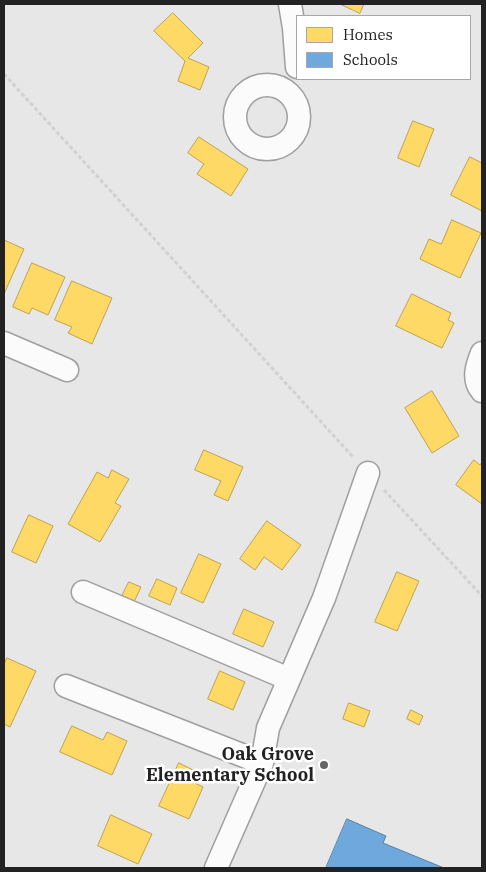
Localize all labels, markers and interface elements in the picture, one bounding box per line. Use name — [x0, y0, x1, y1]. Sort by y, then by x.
legend — [296, 15, 471, 80]
text: Homes — [343, 25, 393, 44]
text: Schools — [343, 50, 398, 69]
place label: Oak Grove Elementary School — [146, 744, 314, 786]
marker: Oak Grove Elementary School — [318, 759, 330, 771]

